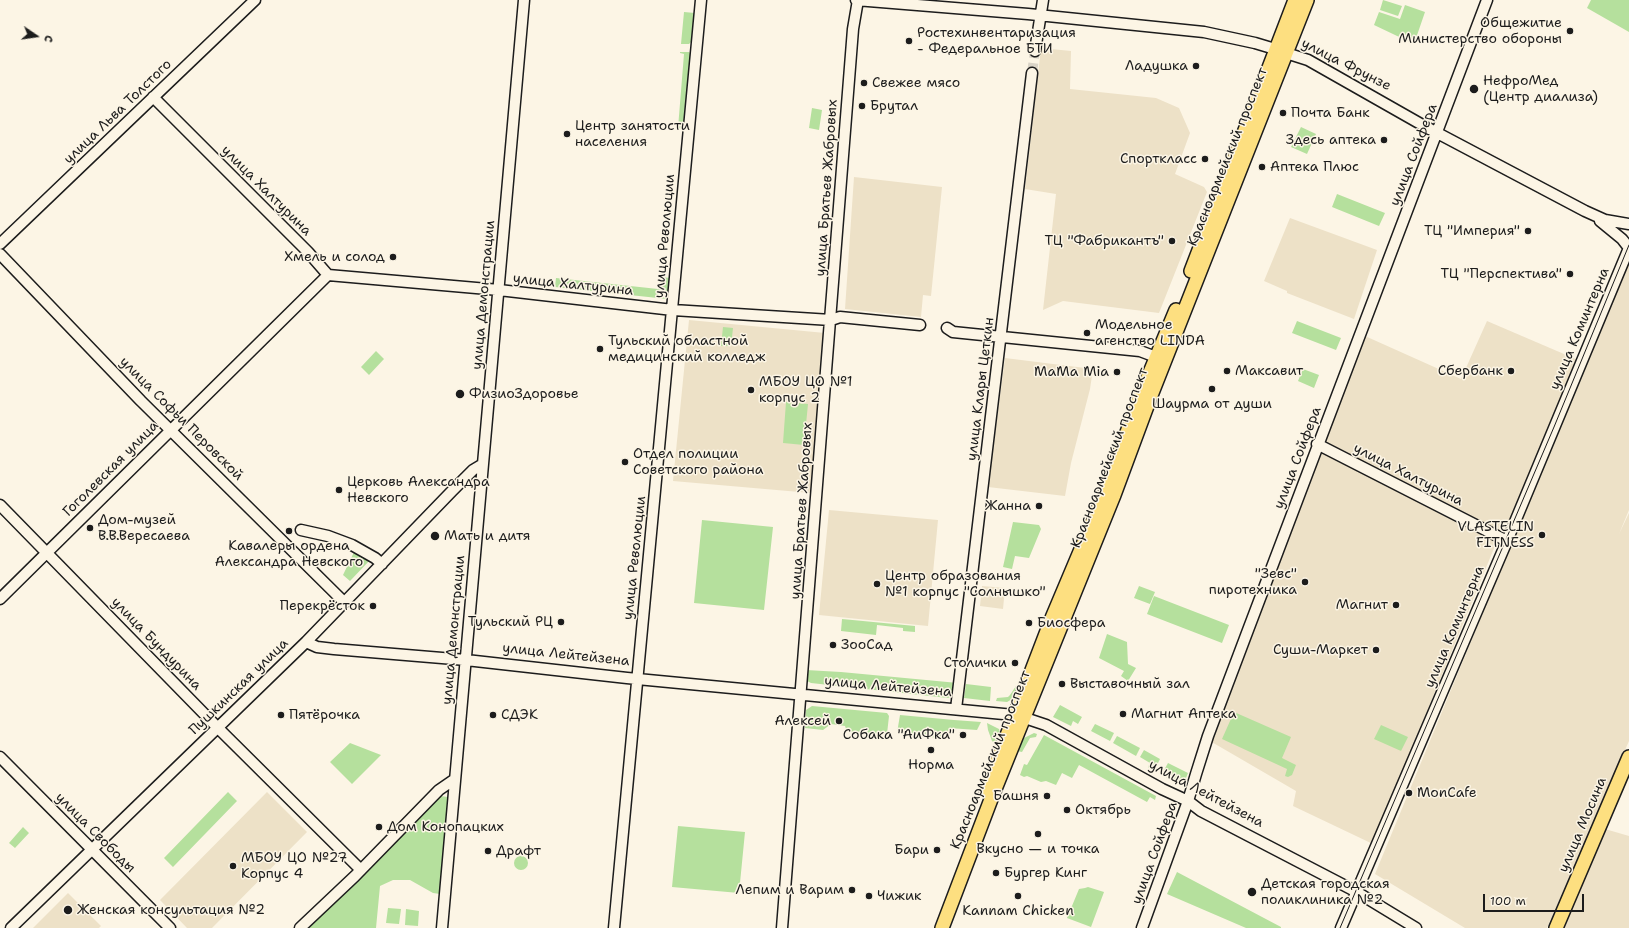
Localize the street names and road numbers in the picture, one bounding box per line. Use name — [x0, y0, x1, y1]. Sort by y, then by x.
street label: улица Фрунзе — [1298, 35, 1394, 95]
street label: улица Льва Толстого — [61, 56, 175, 168]
street label: Красноармейский проспект — [1184, 65, 1272, 249]
street label: улица Братьев Жабровых — [812, 99, 842, 277]
street label: улица Сойфера — [1387, 102, 1441, 208]
street label: улица Халтурина — [217, 142, 315, 240]
street label: улица Революции — [651, 173, 679, 299]
street label: улица Демонстрации — [469, 220, 499, 370]
street label: улица Коминтерна — [1547, 265, 1613, 393]
street label: улица Халтурина — [512, 270, 634, 300]
street label: улица Клары Цеткин — [964, 316, 998, 462]
street label: улица Софьи Перовской — [116, 354, 246, 484]
street label: Красноармейский проспект — [1068, 366, 1152, 550]
street label: улица Сойфера — [1271, 405, 1325, 511]
street label: Гоголевская улица — [60, 418, 162, 520]
street label: улица Братьев Жабровых — [787, 422, 817, 600]
street label: улица Халтурина — [1350, 440, 1466, 510]
street label: улица Революции — [620, 495, 650, 621]
street label: улица Демонстрации — [439, 555, 469, 705]
street label: улица Коминтерна — [1422, 563, 1488, 691]
street label: улица Бундурина — [107, 594, 205, 694]
street label: Пушкинская улица — [186, 635, 292, 739]
street label: улица Лейтейзена — [502, 640, 630, 670]
street label: Красноармейский проспект — [947, 668, 1035, 852]
street label: улица Лейтейзена — [824, 673, 952, 701]
street label: улица Лейтейзена — [1146, 757, 1266, 831]
street label: улица Мосина — [1555, 775, 1611, 875]
street label: улица Свободы — [51, 789, 139, 877]
street label: улица Сойфера — [1129, 799, 1181, 907]

